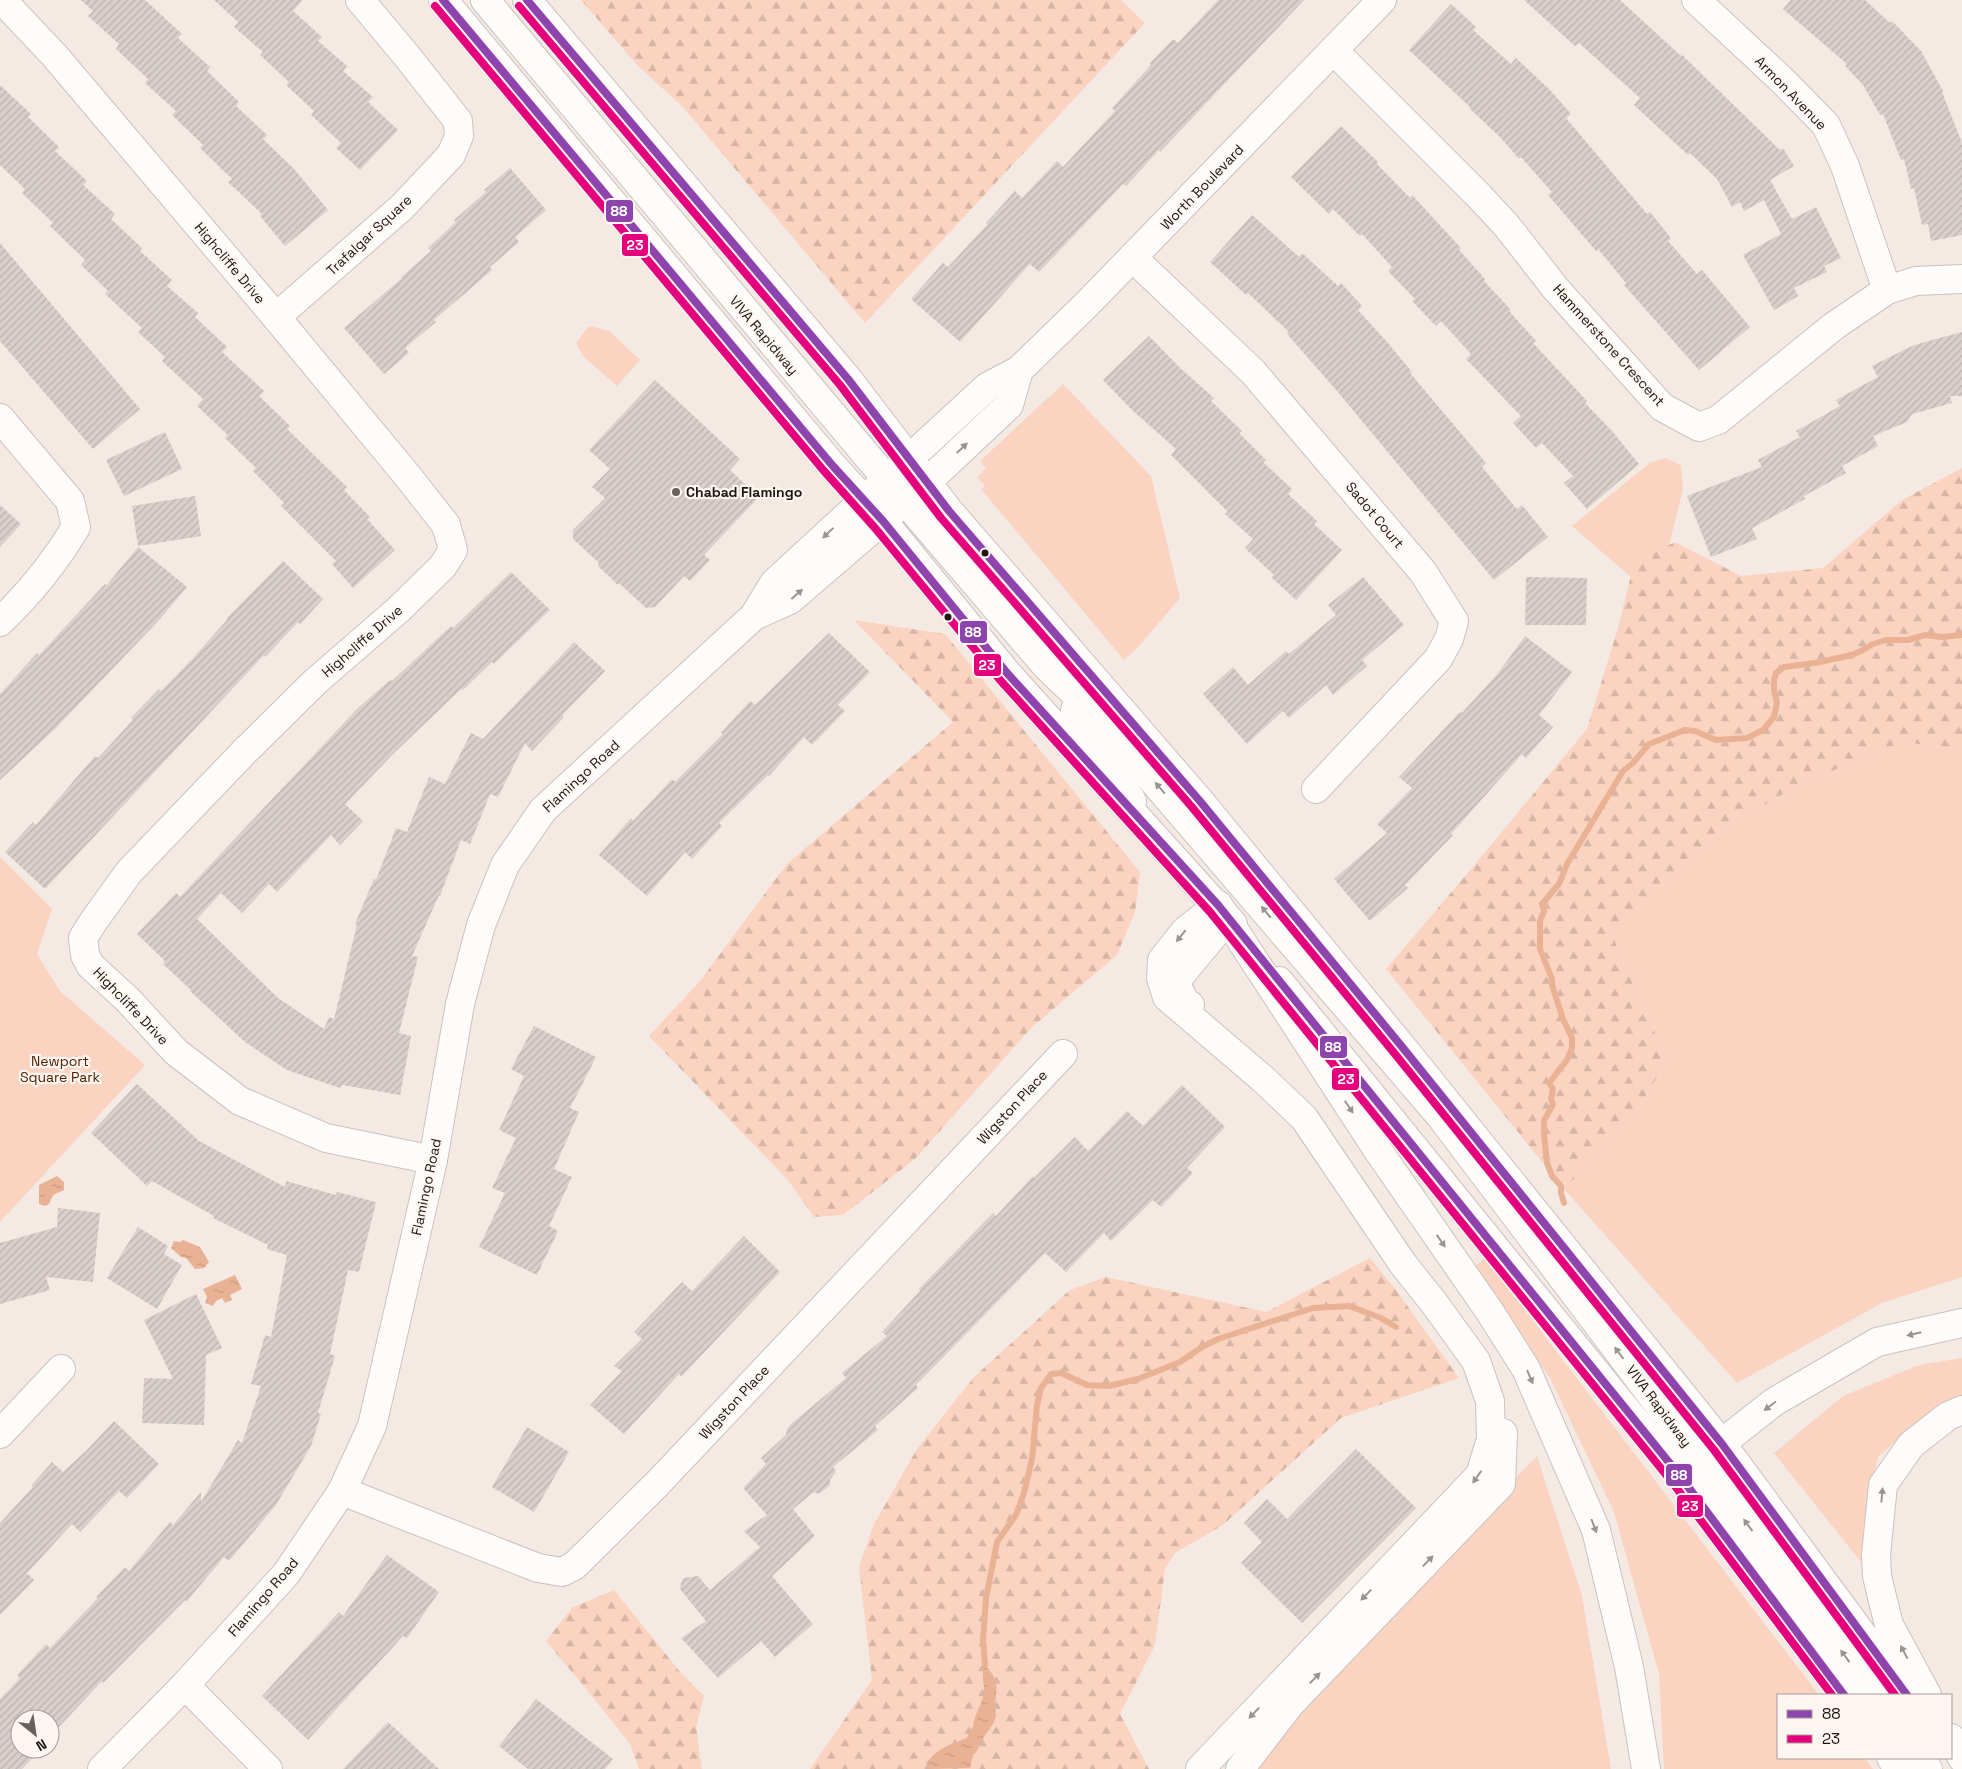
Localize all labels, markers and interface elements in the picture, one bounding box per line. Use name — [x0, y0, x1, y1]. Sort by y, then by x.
street label: Armon Avenue — [1751, 52, 1831, 134]
street label: Worth Boulevard — [1157, 140, 1247, 234]
street label: Trafalgar Square — [322, 191, 416, 279]
line badge: 88 — [605, 199, 634, 223]
text: 88 — [611, 202, 628, 220]
street label: Highcliffe Drive — [191, 218, 269, 308]
line badge: 23 — [621, 233, 649, 257]
text: 23 — [627, 236, 643, 254]
street label: Hammerstone Crescent — [1549, 280, 1669, 410]
street label: VIVA Rapidway — [726, 292, 802, 378]
one-way arrow — [955, 442, 967, 454]
street label: Sadot Court — [1342, 478, 1408, 552]
place label: Chabad Flamingo — [686, 483, 802, 501]
marker: Chabad Flamingo — [670, 486, 682, 498]
one-way arrow — [823, 527, 835, 539]
unlabelled marker — [980, 548, 990, 558]
one-way arrow — [791, 588, 803, 600]
street label: Highcliffe Drive — [318, 601, 406, 681]
unlabelled marker — [943, 612, 953, 622]
line badge: 88 — [959, 620, 988, 644]
text: 88 — [965, 623, 982, 641]
line badge: 23 — [973, 653, 1002, 677]
text: 23 — [979, 656, 995, 674]
street label: Flamingo Road — [539, 736, 623, 816]
one-way arrow — [1154, 783, 1166, 795]
one-way arrow — [1260, 905, 1271, 918]
one-way arrow — [1175, 930, 1187, 942]
street label: Highcliffe Drive — [89, 963, 173, 1049]
line badge: 88 — [1319, 1035, 1348, 1059]
text: 88 — [1325, 1038, 1342, 1056]
park label: Newport Square Park — [20, 1052, 101, 1086]
street label: Wigston Place — [973, 1066, 1051, 1148]
line badge: 23 — [1331, 1067, 1360, 1091]
text: 23 — [1338, 1070, 1354, 1088]
one-way arrow — [1344, 1100, 1354, 1114]
street label: Flamingo Road — [407, 1137, 445, 1237]
one-way arrow — [1436, 1234, 1446, 1248]
one-way arrow — [1907, 1330, 1922, 1338]
one-way arrow — [1613, 1346, 1624, 1359]
street label: Wigston Place — [695, 1361, 773, 1443]
street label: VIVA Rapidway — [1622, 1361, 1696, 1451]
one-way arrow — [1526, 1370, 1534, 1385]
one-way arrow — [1764, 1400, 1777, 1411]
line badge: 88 — [1665, 1463, 1693, 1487]
text: 88 — [1671, 1466, 1688, 1484]
one-way arrow — [1472, 1470, 1482, 1484]
one-way arrow — [1878, 1487, 1886, 1503]
line badge: 23 — [1676, 1494, 1704, 1518]
text: 23 — [1682, 1497, 1698, 1515]
one-way arrow — [1591, 1519, 1599, 1533]
one-way arrow — [1743, 1519, 1754, 1532]
street label: Flamingo Road — [224, 1554, 302, 1640]
one-way arrow — [1422, 1555, 1434, 1567]
one-way arrow — [1360, 1589, 1372, 1601]
one-way arrow — [1900, 1645, 1908, 1660]
one-way arrow — [1840, 1649, 1850, 1663]
one-way arrow — [1309, 1672, 1321, 1684]
legend — [1777, 1694, 1952, 1759]
text: 88 — [1822, 1704, 1841, 1723]
one-way arrow — [1248, 1706, 1260, 1718]
north arrow — [10, 1709, 60, 1759]
text: 23 — [1822, 1729, 1840, 1748]
text: N — [33, 1735, 50, 1755]

